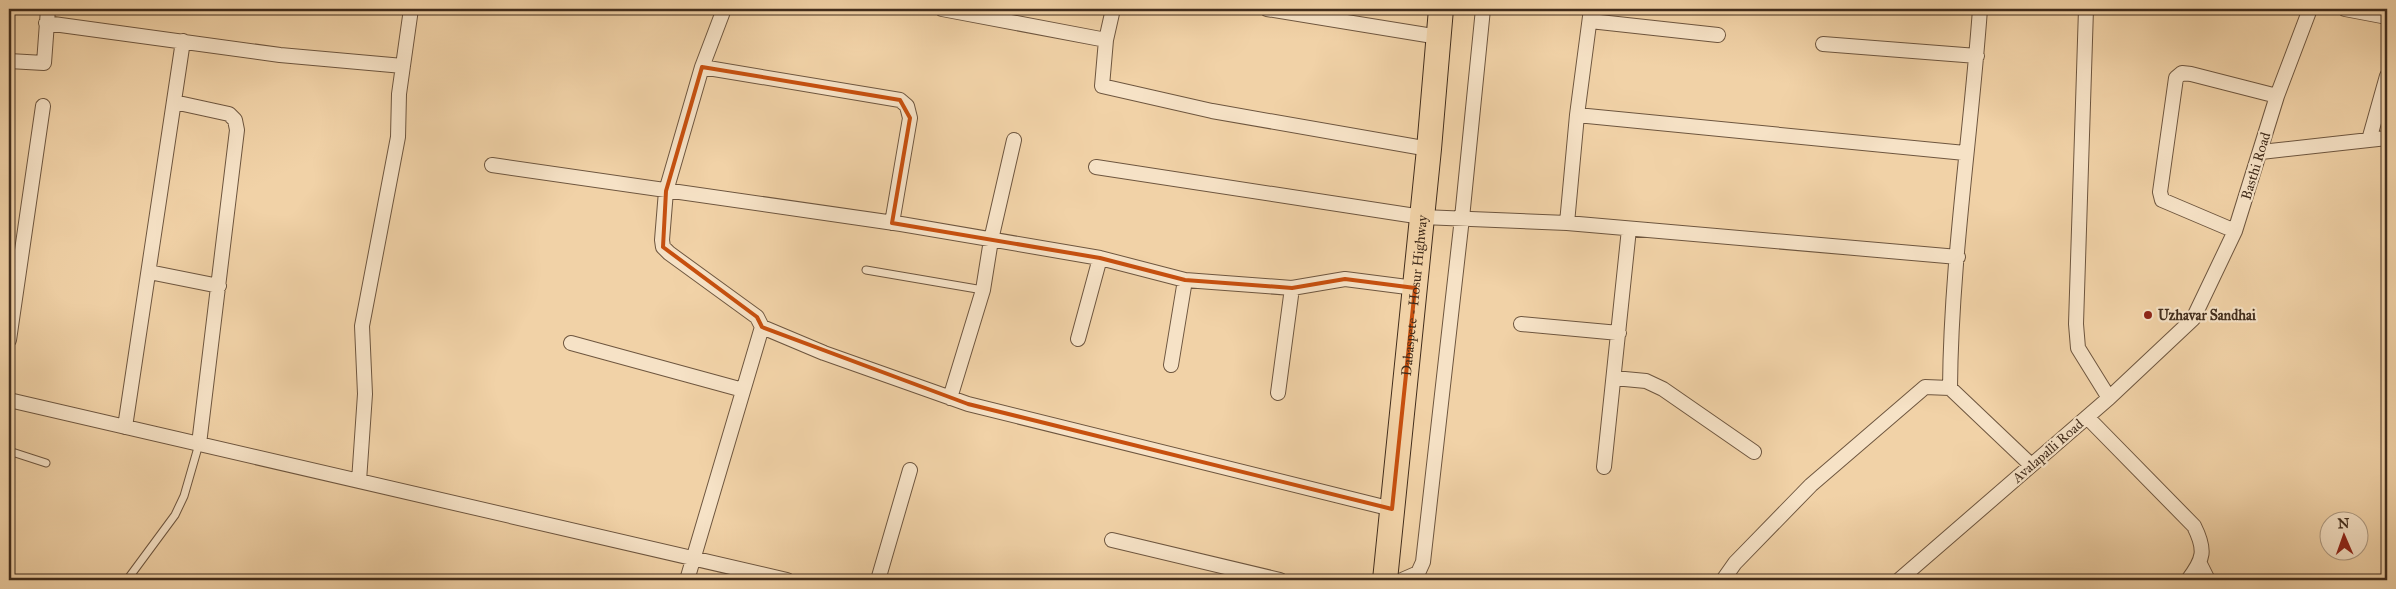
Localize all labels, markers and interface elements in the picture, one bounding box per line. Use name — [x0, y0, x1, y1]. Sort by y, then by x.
street label: Basthi Road — [2238, 130, 2274, 202]
street label: Dabaspete - Hosur Highway — [1397, 214, 1431, 377]
place label: Uzhavar Sandhai — [2158, 307, 2256, 324]
marker: Uzhavar Sandhai — [2142, 309, 2154, 321]
street label: Avalapalli Road — [2008, 416, 2087, 487]
north arrow — [2318, 512, 2368, 562]
text: N — [2337, 515, 2350, 532]

